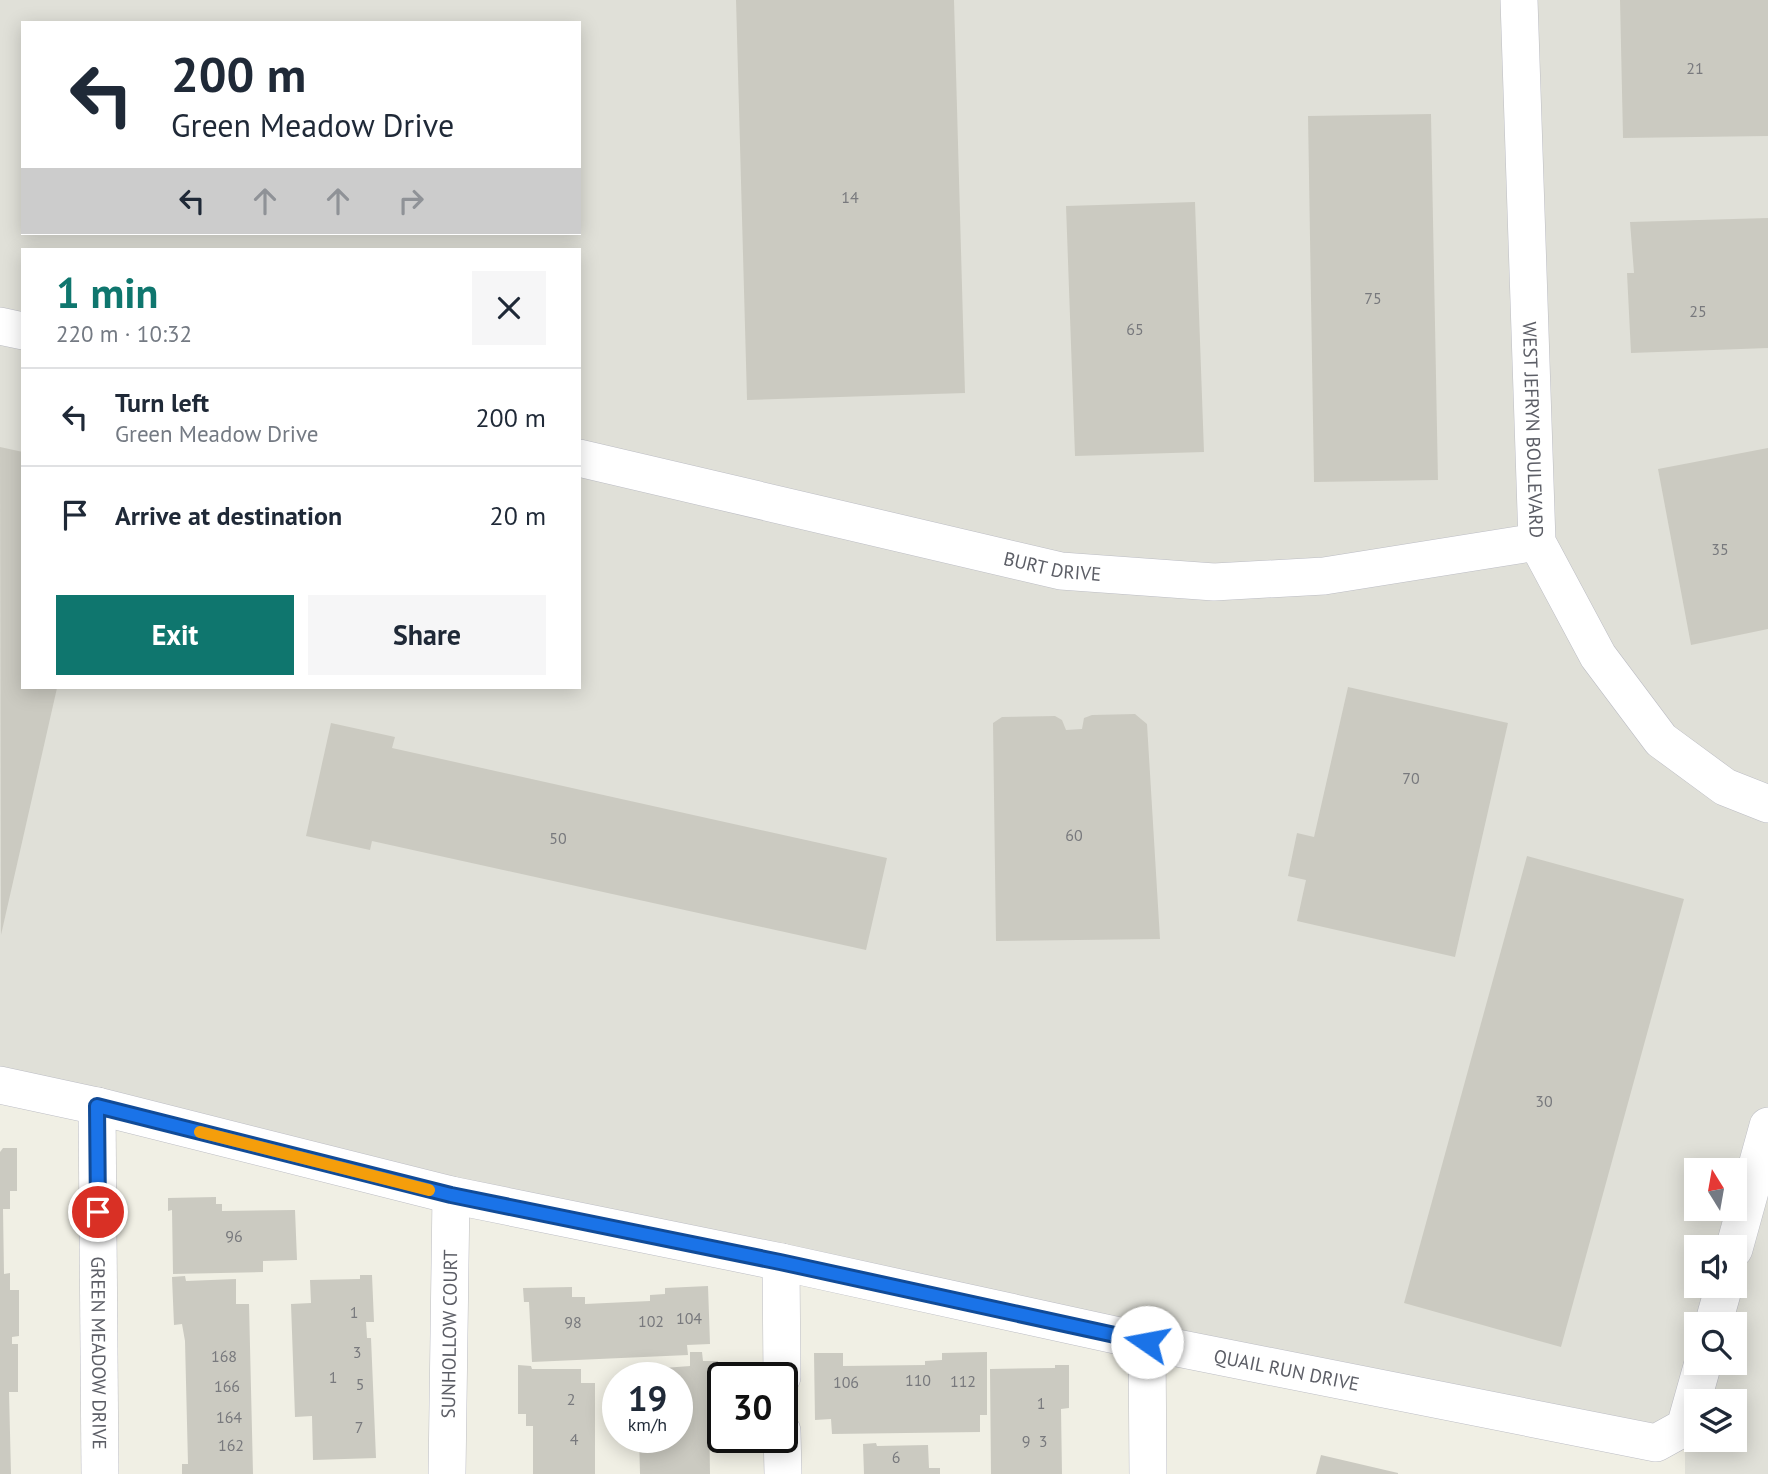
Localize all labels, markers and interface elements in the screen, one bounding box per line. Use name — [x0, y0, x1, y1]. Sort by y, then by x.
text: 200 m — [171, 42, 306, 106]
icon: left — [56, 49, 147, 140]
house number: 21 — [1686, 58, 1704, 78]
text: Green Meadow Drive — [171, 104, 454, 146]
icon: left — [173, 182, 211, 220]
icon: ahead — [246, 182, 284, 220]
icon: ahead — [319, 182, 357, 220]
icon: right — [392, 182, 430, 220]
house number: 14 — [841, 187, 859, 207]
text: 1 min — [56, 265, 158, 320]
button: close — [472, 271, 546, 345]
house number: 75 — [1364, 288, 1382, 308]
house number: 25 — [1689, 301, 1707, 321]
text: 220 m · 10:32 — [56, 319, 192, 348]
house number: 65 — [1126, 319, 1144, 339]
street label: WEST JEFRYN BOULEVARD — [1518, 321, 1549, 538]
text: Turn left — [115, 386, 209, 419]
icon: left — [56, 398, 94, 436]
text: 200 m — [475, 401, 546, 434]
text: Green Meadow Drive — [115, 419, 319, 448]
icon: arrive — [56, 496, 94, 534]
text: Arrive at destination — [115, 499, 342, 532]
text: 20 m — [490, 499, 546, 532]
house number: 35 — [1711, 539, 1729, 559]
street label: BURT DRIVE — [1001, 546, 1102, 586]
button: Exit — [56, 595, 294, 675]
button: Share — [308, 595, 546, 675]
house number: 70 — [1402, 768, 1420, 788]
house number: 60 — [1065, 825, 1083, 845]
house number: 50 — [549, 828, 567, 848]
house number: 30 — [1535, 1091, 1553, 1111]
north arrow — [1684, 1158, 1746, 1222]
map controls — [1684, 1158, 1747, 1452]
pin — [68, 1182, 128, 1242]
icon: arrive — [79, 1193, 117, 1231]
house number: 96 — [225, 1226, 243, 1246]
button: sound — [1684, 1235, 1747, 1298]
street label: SUNHOLLOW COURT — [436, 1249, 462, 1419]
street label: GREEN MEADOW DRIVE — [86, 1256, 112, 1450]
house number: 1 — [350, 1302, 358, 1322]
position arrow — [1110, 1305, 1184, 1379]
house number: 104 — [676, 1308, 702, 1328]
house number: 102 — [638, 1311, 664, 1331]
house number: 98 — [564, 1312, 582, 1332]
button: search — [1684, 1312, 1747, 1375]
house number: 3 — [353, 1342, 361, 1362]
street label: QUAIL RUN DRIVE — [1212, 1344, 1362, 1396]
house number: 168 — [211, 1346, 237, 1366]
speed limit sign: 30 — [707, 1362, 798, 1453]
house number: 1 — [329, 1367, 337, 1387]
house number: 110 — [905, 1370, 931, 1390]
house number: 112 — [950, 1371, 976, 1391]
house number: 106 — [833, 1372, 859, 1392]
house number: 5 — [356, 1374, 364, 1394]
text: 19 — [628, 1375, 667, 1421]
house number: 166 — [214, 1376, 240, 1396]
house number: 2 — [567, 1389, 575, 1409]
button: layers — [1684, 1389, 1747, 1452]
house number: 1 — [1037, 1393, 1045, 1413]
house number: 164 — [216, 1407, 242, 1427]
text: km/h — [628, 1413, 667, 1436]
house number: 7 — [355, 1417, 363, 1437]
house number: 4 — [570, 1429, 579, 1449]
house number: 9 — [1022, 1431, 1030, 1451]
house number: 3 — [1039, 1431, 1047, 1451]
house number: 162 — [218, 1435, 244, 1455]
house number: 6 — [892, 1447, 900, 1467]

